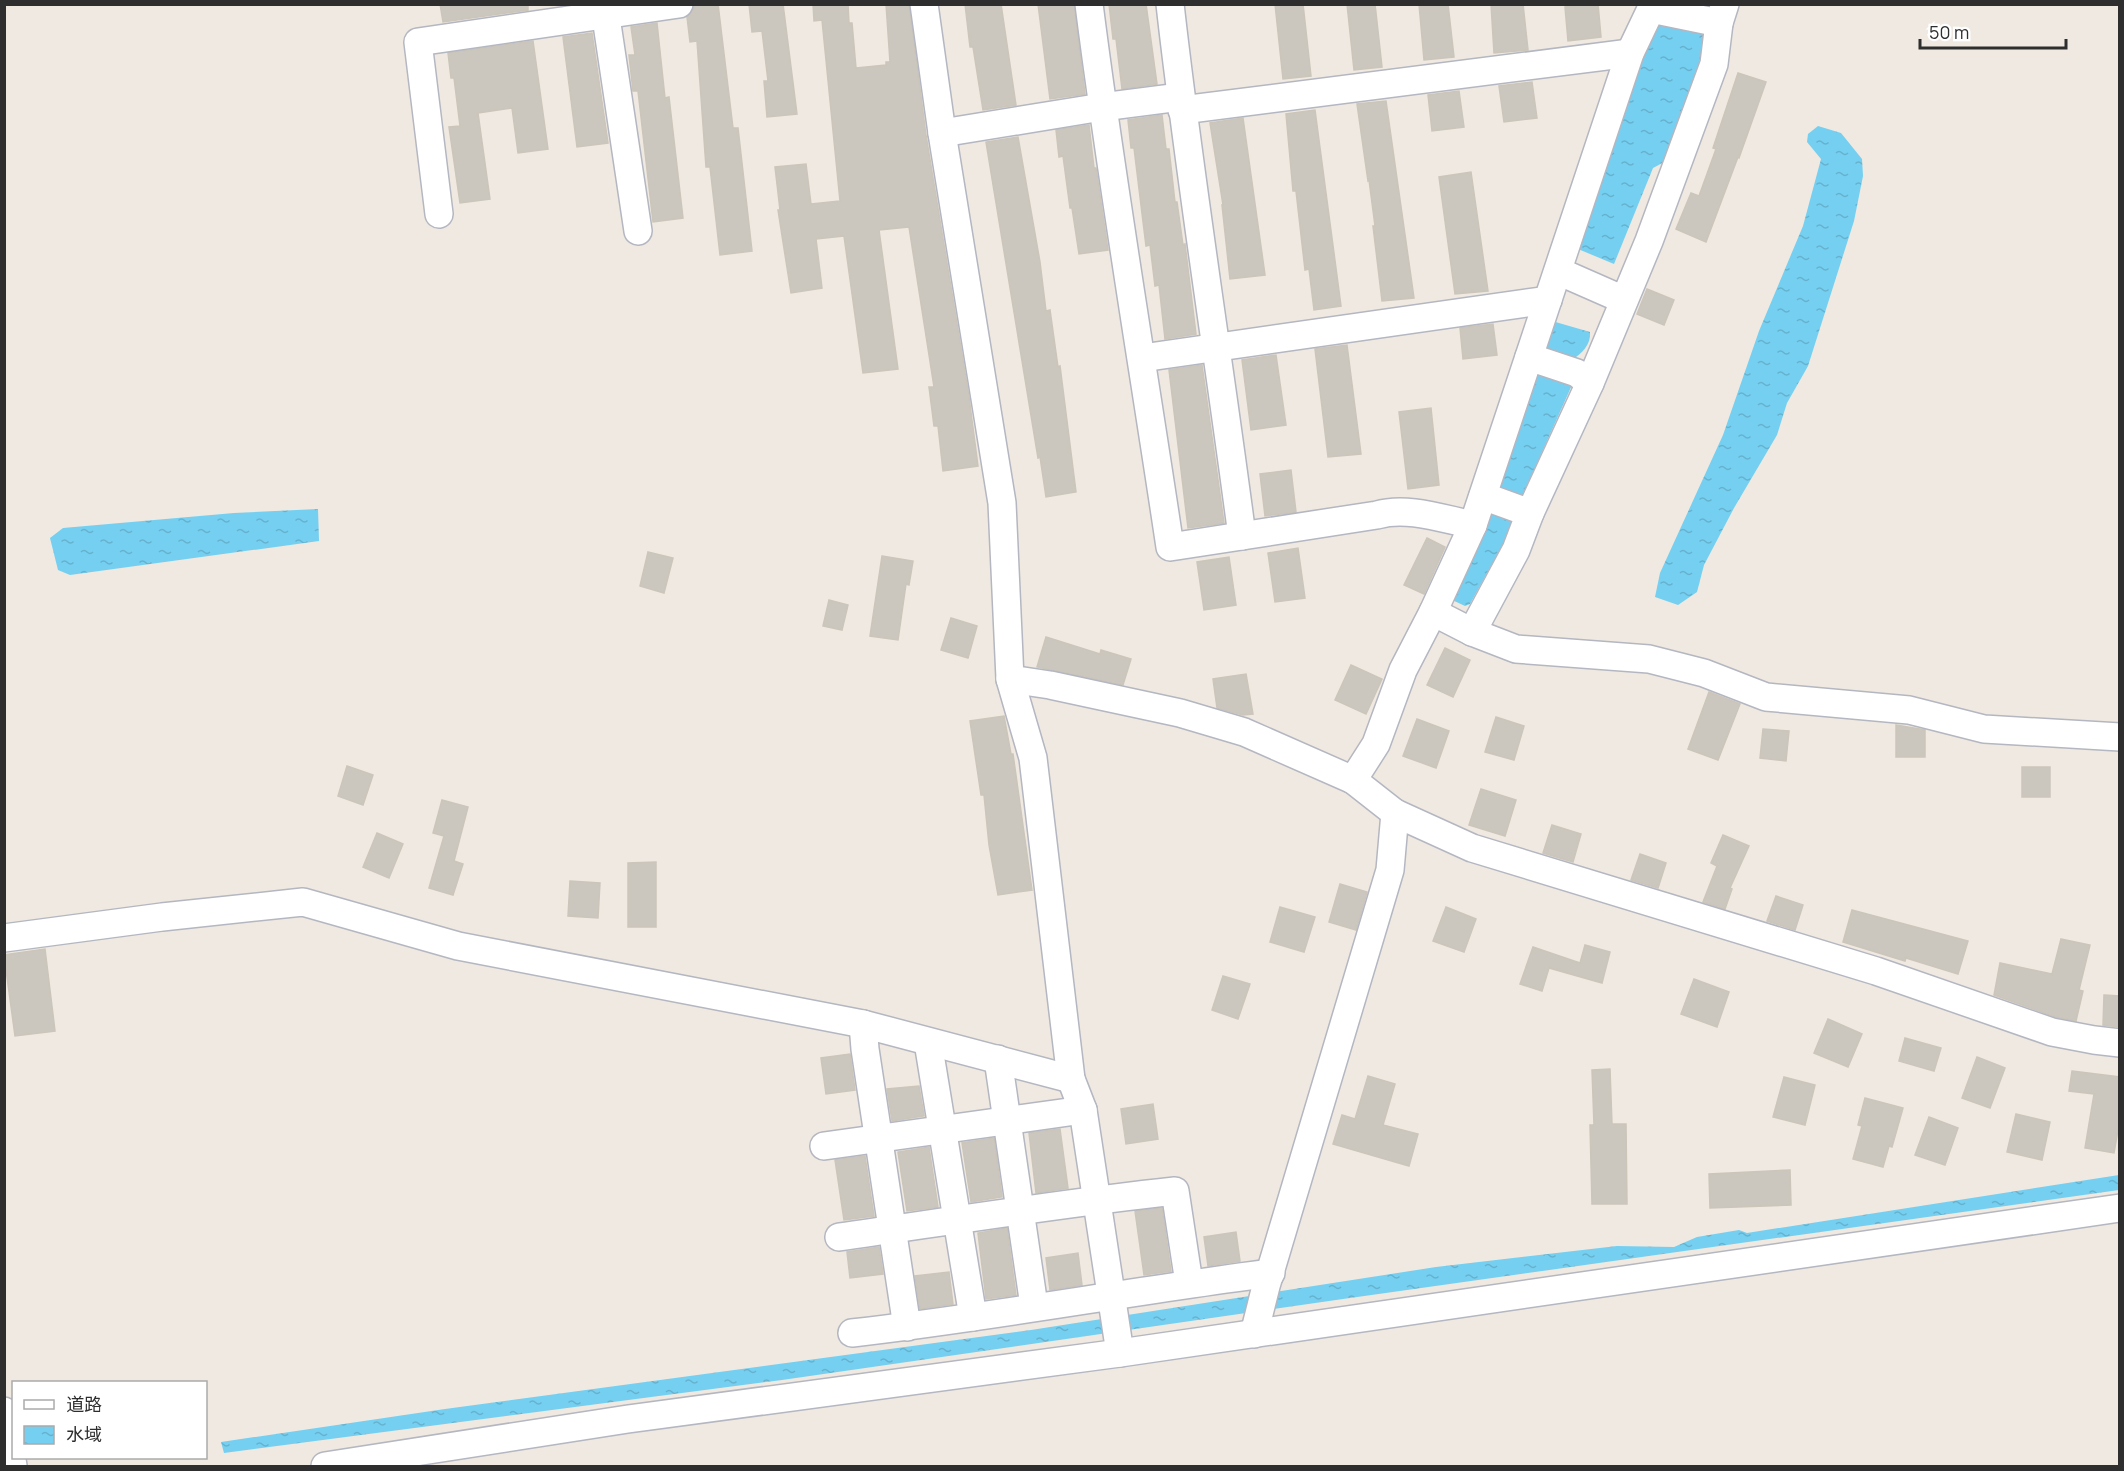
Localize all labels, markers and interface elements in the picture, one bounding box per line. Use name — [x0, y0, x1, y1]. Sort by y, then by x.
scale bar — [1920, 12, 2066, 50]
text: 50 m — [1929, 20, 1969, 44]
legend — [12, 1381, 207, 1459]
text: 道路 — [66, 1392, 102, 1416]
text: 水域 — [66, 1422, 102, 1446]

